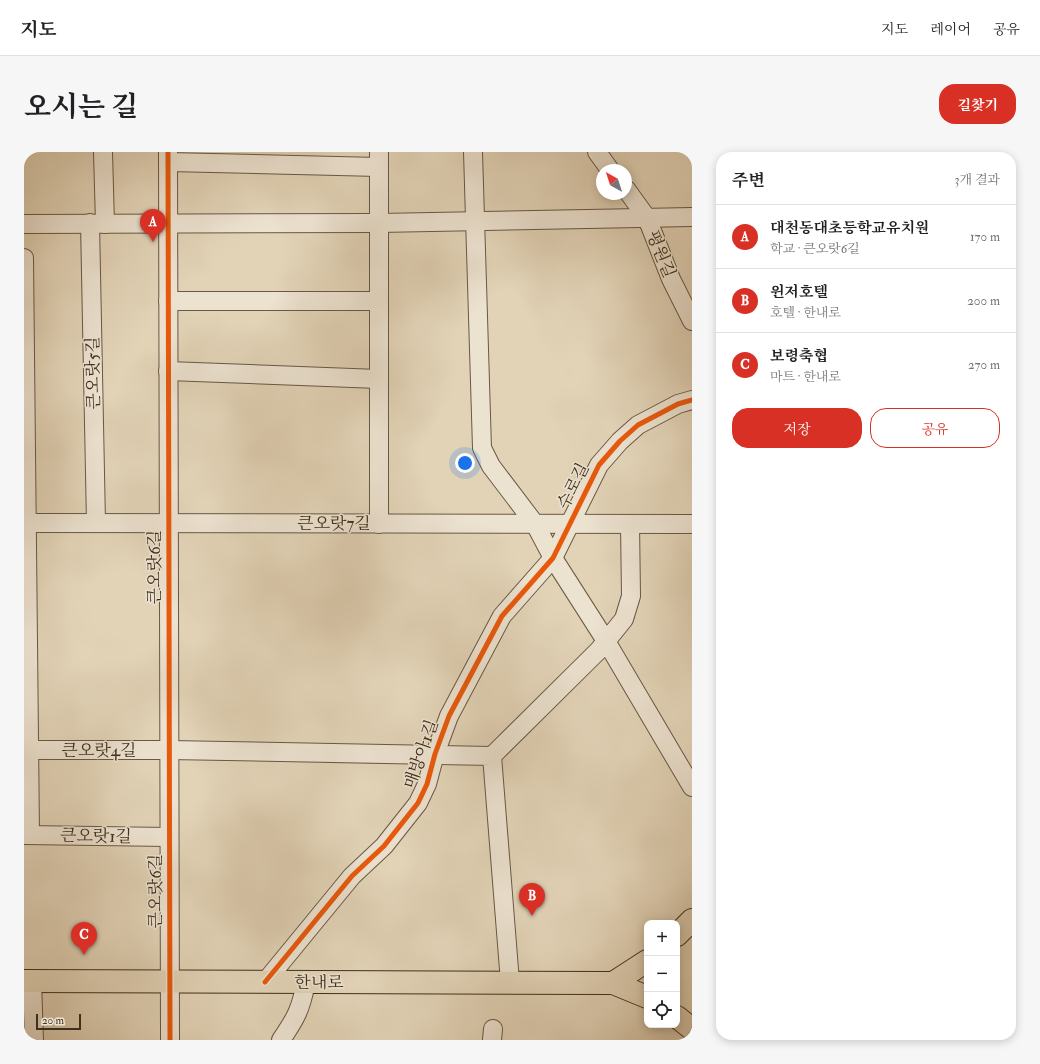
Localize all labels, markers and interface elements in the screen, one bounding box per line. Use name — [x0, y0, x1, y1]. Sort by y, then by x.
text: 지도 — [20, 18, 57, 42]
text: 지도 — [881, 21, 908, 38]
text: 레이어 — [930, 21, 971, 38]
text: 공유 — [993, 21, 1020, 38]
button: 길찾기 — [939, 84, 1016, 124]
text: 오시는 길 — [24, 90, 138, 125]
north arrow — [596, 164, 632, 200]
text: 주변 — [732, 170, 765, 191]
text: 3개 결과 — [955, 172, 1000, 188]
pin: A — [140, 209, 166, 242]
text: 대천동대초등학교유치원 — [770, 219, 929, 238]
street label: 평원길 — [642, 227, 680, 281]
text: A — [741, 229, 749, 245]
text: 170 m — [970, 229, 1000, 245]
text: 학교 · 큰오랏6길 — [770, 241, 860, 257]
text: 윈저호텔 — [770, 283, 828, 302]
text: B — [741, 293, 749, 309]
text: 200 m — [967, 293, 1000, 309]
text: 호텔 · 한내로 — [770, 305, 841, 321]
street label: 큰오랏5길 — [82, 336, 104, 410]
text: 보령축협 — [770, 347, 828, 366]
text: C — [740, 357, 750, 373]
text: 270 m — [968, 357, 1000, 373]
text: 마트 · 한내로 — [770, 369, 841, 385]
button: 저장 — [732, 408, 862, 448]
button: 공유 — [870, 408, 1000, 448]
your location — [455, 453, 475, 473]
street label: 수로길 — [552, 459, 594, 513]
street label: 큰오랏7길 — [297, 513, 371, 534]
street label: 큰오랏6길 — [144, 530, 165, 604]
street label: 매방아1길 — [399, 717, 443, 791]
street label: 큰오랏4길 — [62, 740, 136, 761]
street label: 큰오랏1길 — [60, 825, 132, 847]
street label: 큰오랏6길 — [145, 854, 166, 928]
pin: B — [519, 883, 545, 916]
map controls — [644, 920, 680, 1028]
button: + — [644, 920, 680, 956]
pin: C — [71, 922, 97, 955]
button: − — [644, 956, 680, 992]
street label: 한내로 — [294, 972, 344, 993]
button: locate — [644, 992, 680, 1028]
scale bar — [36, 1012, 81, 1031]
text: 20 m — [42, 1014, 64, 1027]

